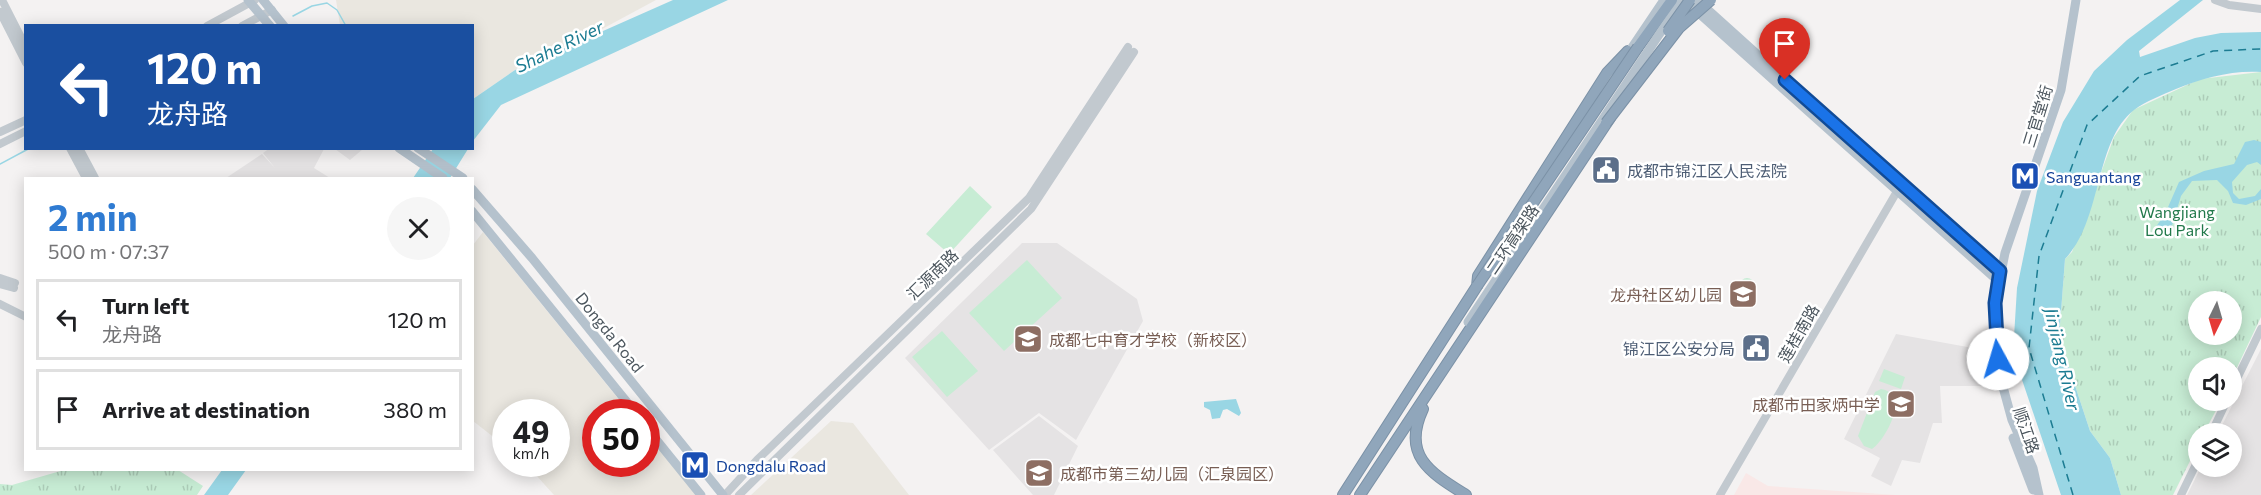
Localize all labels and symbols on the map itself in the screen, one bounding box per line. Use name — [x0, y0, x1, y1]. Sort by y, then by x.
water label: Shahe River — [511, 15, 608, 77]
pin — [1759, 18, 1810, 80]
street label: 三官堂街 — [2019, 83, 2055, 149]
public building icon: 成都市锦江区人民法院 — [1590, 154, 1622, 186]
metro station icon: Sanguantang — [2009, 160, 2041, 192]
place label: 成都市锦江区人民法院 — [1627, 161, 1787, 180]
place label: Sanguantang — [2046, 167, 2141, 186]
street label: 二环高架路 — [1482, 201, 1542, 277]
park label: Wangjiang Lou Park — [2139, 202, 2215, 239]
street label: 汇源南路 — [902, 245, 962, 303]
school or university icon: 龙舟社区幼儿园 — [1727, 278, 1759, 310]
place label: 龙舟社区幼儿园 — [1610, 285, 1722, 304]
street label: Dongda Road — [572, 288, 648, 376]
north arrow — [2188, 291, 2242, 345]
street label: 莲桂南路 — [1774, 301, 1822, 365]
water label: Jinjiang River — [2040, 304, 2086, 413]
school or university icon: 成都七中育才学校（新校区） — [1012, 323, 1044, 355]
position arrow — [1966, 327, 2030, 391]
place label: 成都七中育才学校（新校区） — [1049, 330, 1257, 349]
public building icon: 锦江区公安分局 — [1740, 332, 1772, 364]
place label: 锦江区公安分局 — [1623, 339, 1735, 358]
school or university icon: 成都市田家炳中学 — [1885, 388, 1917, 420]
place label: 成都市田家炳中学 — [1752, 395, 1880, 414]
speed limit sign: 50 — [582, 399, 660, 477]
street label: 顺江路 — [2010, 404, 2044, 456]
metro station icon: Dongdalu Road — [679, 449, 711, 481]
place label: Dongdalu Road — [716, 456, 826, 475]
school or university icon: 成都市第三幼儿园（汇泉园区） — [1023, 457, 1055, 489]
place label: 成都市第三幼儿园（汇泉园区） — [1060, 464, 1284, 483]

